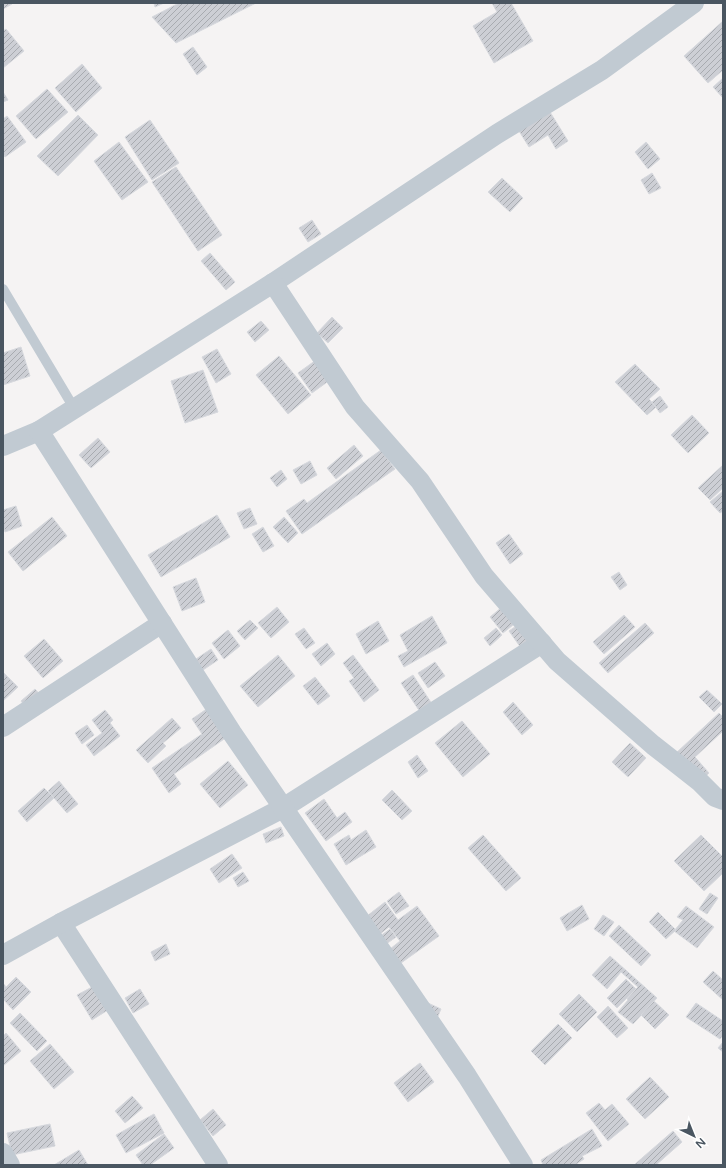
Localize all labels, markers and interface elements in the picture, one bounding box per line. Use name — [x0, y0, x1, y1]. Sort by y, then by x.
north arrow — [674, 1116, 714, 1156]
text: N — [693, 1135, 708, 1151]

